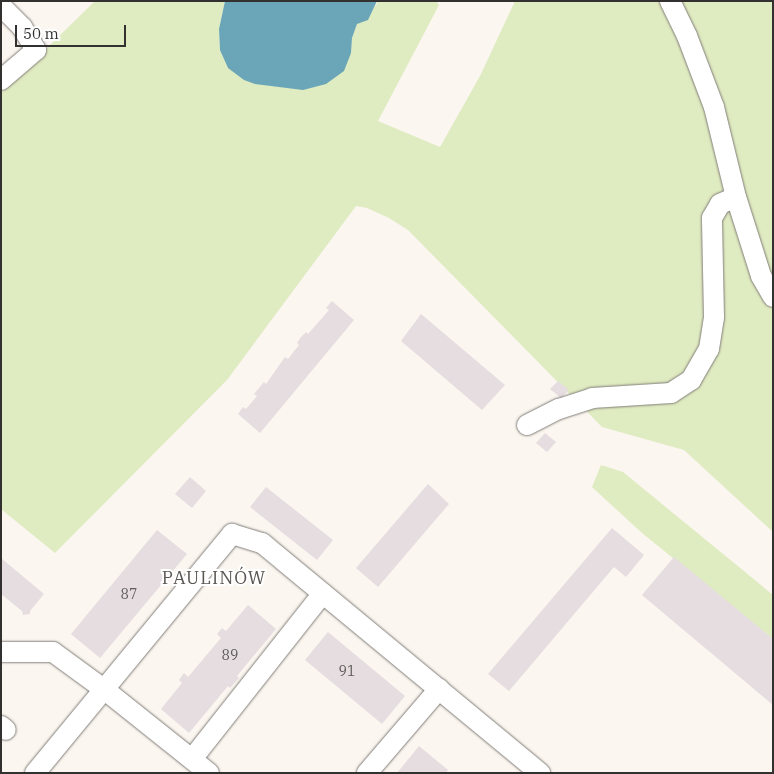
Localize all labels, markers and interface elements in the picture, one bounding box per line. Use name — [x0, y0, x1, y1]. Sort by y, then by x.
scale bar — [18, 15, 129, 47]
text: 50 m — [23, 24, 59, 43]
district label: PAULINÓW — [161, 567, 267, 589]
house number: 87 — [121, 586, 137, 602]
house number: 89 — [222, 647, 238, 663]
house number: 91 — [339, 663, 355, 679]

